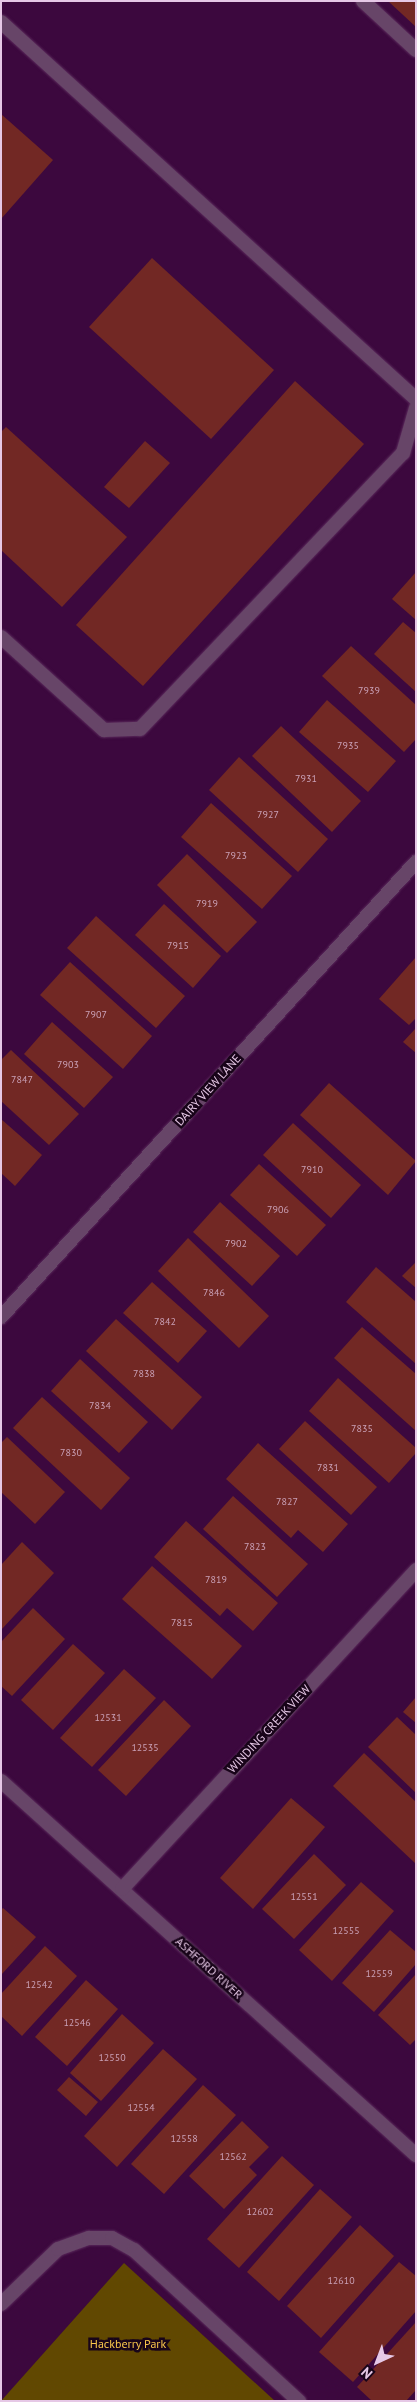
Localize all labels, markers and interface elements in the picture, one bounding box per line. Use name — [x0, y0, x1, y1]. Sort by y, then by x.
house number: 7939 — [358, 685, 380, 697]
house number: 7935 — [337, 740, 359, 752]
house number: 7931 — [295, 773, 317, 785]
house number: 7927 — [257, 809, 279, 821]
house number: 7923 — [225, 850, 247, 862]
house number: 7919 — [196, 898, 218, 910]
house number: 7915 — [167, 940, 189, 952]
house number: 7907 — [85, 1009, 107, 1021]
street label: DAIRY VIEW LANE — [172, 1051, 244, 1129]
house number: 7903 — [57, 1059, 79, 1071]
house number: 7847 — [11, 1074, 33, 1086]
house number: 7910 — [301, 1164, 323, 1176]
house number: 7906 — [267, 1204, 289, 1216]
house number: 7902 — [225, 1238, 247, 1250]
house number: 7846 — [203, 1287, 225, 1299]
house number: 7842 — [154, 1316, 176, 1328]
house number: 7838 — [133, 1368, 155, 1380]
house number: 7834 — [89, 1400, 111, 1412]
house number: 7835 — [351, 1423, 373, 1435]
house number: 7830 — [60, 1447, 82, 1459]
house number: 7831 — [317, 1462, 339, 1474]
house number: 7827 — [276, 1496, 298, 1508]
house number: 7823 — [244, 1541, 266, 1553]
house number: 7819 — [205, 1574, 227, 1586]
house number: 7815 — [171, 1617, 193, 1629]
street label: WINDING CREEK VIEW — [224, 1682, 314, 1776]
house number: 12531 — [94, 1712, 122, 1724]
house number: 12535 — [131, 1742, 159, 1754]
house number: 12551 — [290, 1891, 318, 1903]
house number: 12555 — [332, 1925, 360, 1937]
street label: ASHFORD RIVER — [173, 1934, 245, 2002]
house number: 12559 — [365, 1968, 393, 1980]
house number: 12542 — [25, 1979, 53, 1991]
house number: 12546 — [63, 2017, 91, 2029]
house number: 12550 — [98, 2052, 126, 2064]
house number: 12554 — [127, 2102, 155, 2114]
house number: 12558 — [170, 2133, 198, 2145]
house number: 12562 — [219, 2151, 247, 2163]
house number: 12602 — [246, 2206, 274, 2218]
house number: 12610 — [327, 2275, 355, 2287]
park label: Hackberry Park — [90, 2337, 166, 2351]
north arrow — [352, 2337, 402, 2387]
text: N — [357, 2363, 376, 2383]

